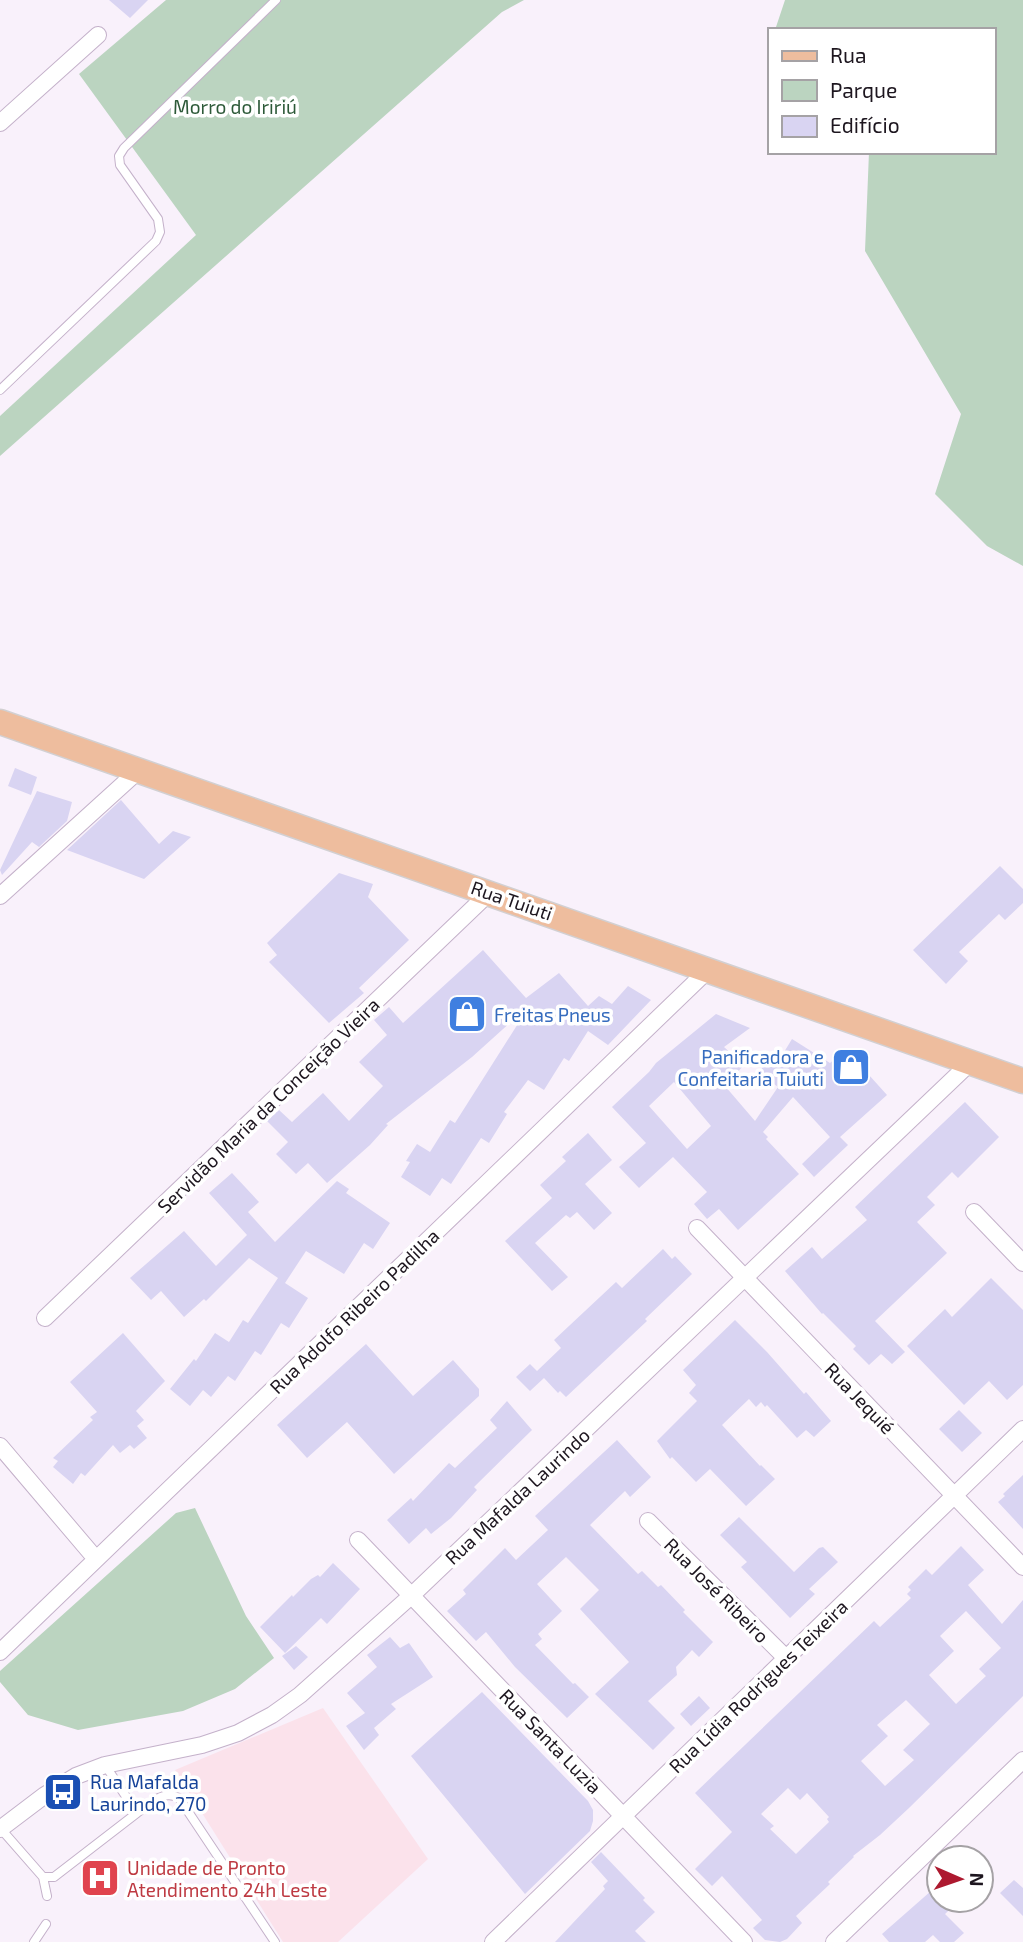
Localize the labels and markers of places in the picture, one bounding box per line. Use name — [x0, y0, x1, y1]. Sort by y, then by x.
shop icon: Freitas Pneus — [446, 993, 488, 1035]
place label: Freitas Pneus — [494, 1003, 611, 1026]
place label: Panificadora e Confeitaria Tuiuti — [677, 1045, 824, 1090]
shop icon: Panificadora e Confeitaria Tuiuti — [830, 1046, 872, 1088]
place label: Rua Mafalda Laurindo, 270 — [90, 1770, 207, 1815]
bus stop icon: Rua Mafalda Laurindo, 270 — [42, 1771, 84, 1813]
place label: Unidade de Pronto Atendimento 24h Leste — [127, 1856, 328, 1901]
hospital icon: Unidade de Pronto Atendimento 24h Leste — [79, 1857, 121, 1899]

